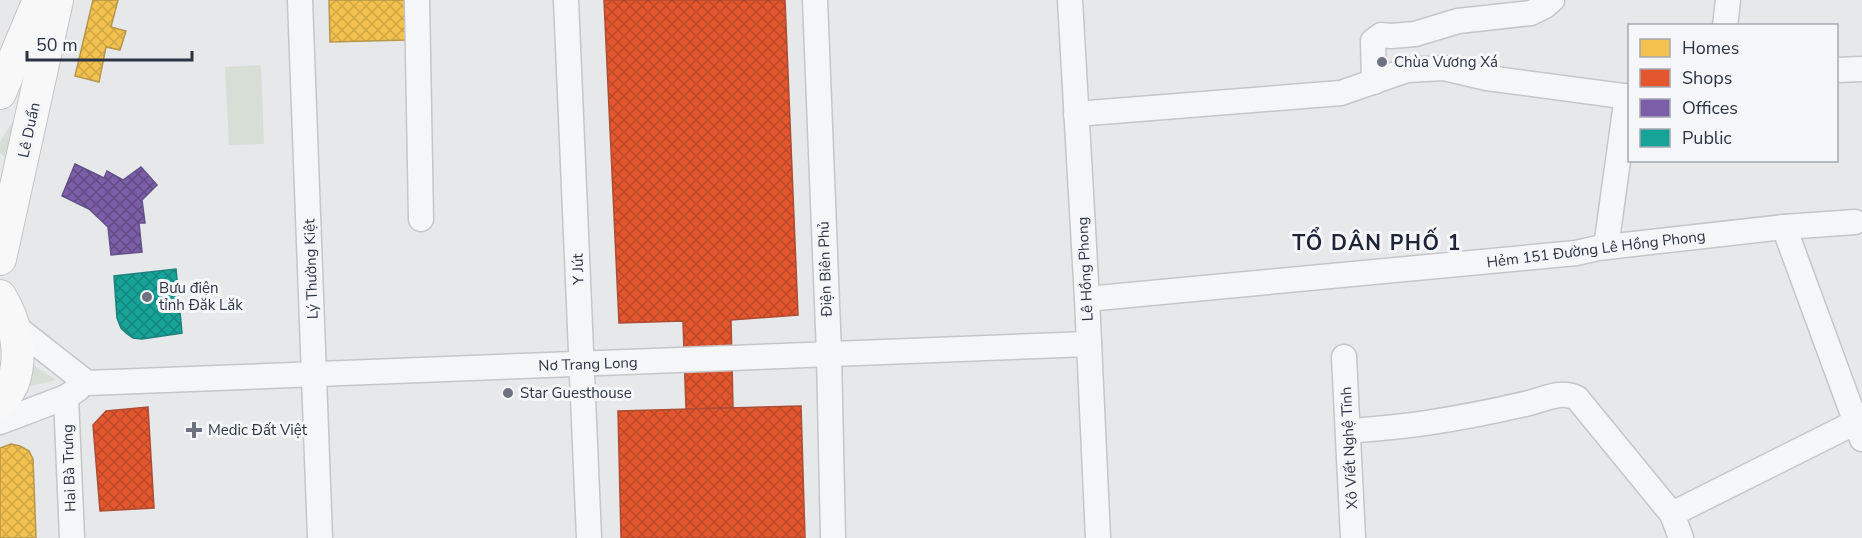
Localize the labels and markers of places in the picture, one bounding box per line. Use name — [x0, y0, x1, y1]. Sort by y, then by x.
place label: Chùa Vương Xá — [1394, 52, 1498, 72]
marker: Chùa Vương Xá — [1375, 55, 1389, 69]
place label: Bưu điện tỉnh Đăk Lăk — [159, 278, 243, 315]
marker: Bưu điện tỉnh Đăk Lăk — [140, 290, 154, 304]
place label: Star Guesthouse — [520, 383, 632, 403]
marker: Star Guesthouse — [501, 386, 515, 400]
place label: Medic Đất Việt — [208, 420, 308, 440]
marker: Medic Đất Việt — [185, 421, 203, 439]

